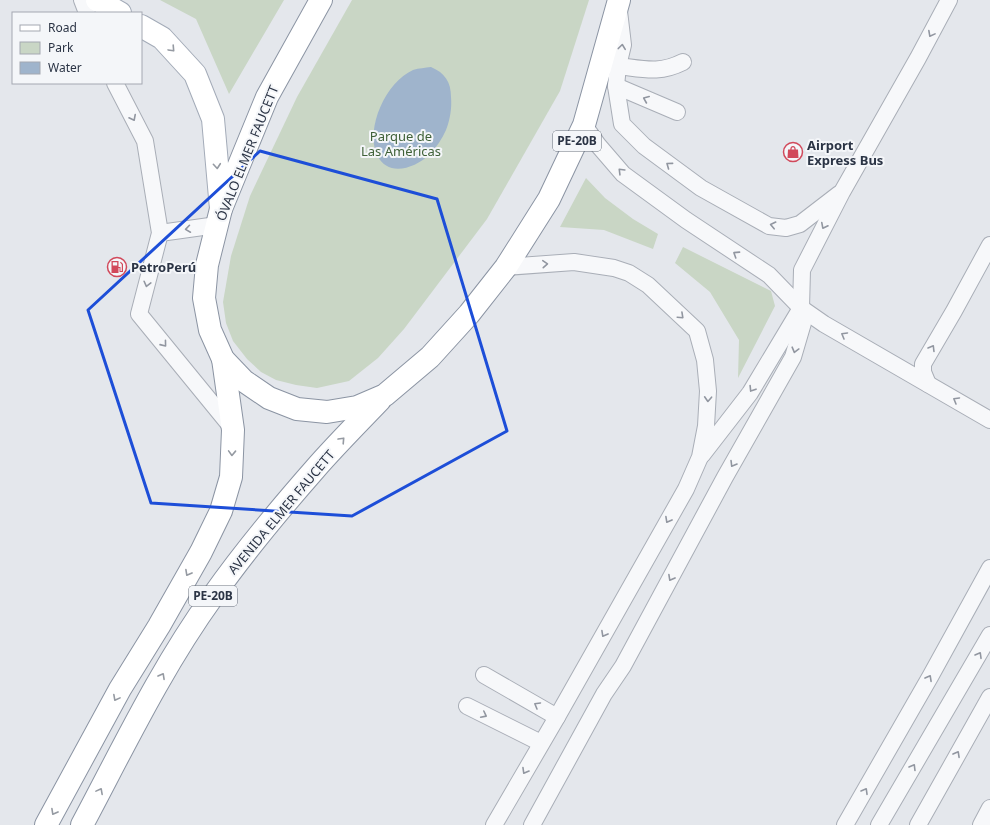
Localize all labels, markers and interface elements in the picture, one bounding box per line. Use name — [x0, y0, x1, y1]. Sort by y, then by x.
legend — [12, 12, 142, 84]
text: Road — [48, 19, 77, 36]
one-way arrow — [928, 30, 935, 38]
text: Park — [48, 39, 74, 56]
one-way arrow — [167, 44, 175, 52]
one-way arrow — [617, 44, 626, 50]
text: Water — [48, 59, 82, 76]
street label: ÓVALO ELMER FAUCETT — [212, 82, 283, 223]
one-way arrow — [643, 96, 651, 104]
one-way arrow — [128, 113, 135, 121]
park label: Parque de Las Américas — [361, 127, 441, 160]
road number: PE-20B — [553, 131, 601, 151]
place label: Airport Express Bus — [807, 136, 883, 169]
shop icon: Airport Express Bus — [782, 141, 804, 163]
one-way arrow — [213, 163, 222, 169]
one-way arrow — [667, 163, 674, 170]
one-way arrow — [618, 168, 626, 176]
one-way arrow — [770, 222, 776, 230]
one-way arrow — [822, 222, 829, 230]
one-way arrow — [185, 224, 192, 233]
one-way arrow — [734, 252, 741, 259]
fuel station icon: PetroPerú — [106, 256, 128, 278]
place label: PetroPerú — [131, 258, 196, 276]
one-way arrow — [541, 260, 548, 269]
one-way arrow — [143, 280, 152, 287]
one-way arrow — [676, 311, 684, 319]
one-way arrow — [841, 333, 848, 340]
one-way arrow — [159, 339, 166, 347]
one-way arrow — [927, 345, 934, 352]
one-way arrow — [791, 346, 800, 353]
one-way arrow — [750, 385, 757, 392]
one-way arrow — [703, 396, 712, 402]
one-way arrow — [953, 397, 960, 405]
one-way arrow — [338, 437, 345, 445]
street label: AVENIDA ELMER FAUCETT — [224, 445, 339, 578]
one-way arrow — [228, 450, 237, 456]
one-way arrow — [730, 459, 737, 467]
one-way arrow — [665, 516, 672, 524]
one-way arrow — [186, 569, 193, 576]
one-way arrow — [668, 574, 675, 581]
road number: PE-20B — [189, 586, 237, 606]
one-way arrow — [601, 630, 609, 637]
one-way arrow — [974, 652, 981, 660]
one-way arrow — [157, 673, 164, 680]
one-way arrow — [925, 675, 932, 683]
one-way arrow — [113, 693, 120, 701]
one-way arrow — [534, 703, 541, 710]
one-way arrow — [480, 710, 488, 718]
one-way arrow — [953, 751, 960, 759]
one-way arrow — [908, 764, 915, 771]
one-way arrow — [523, 767, 530, 774]
one-way arrow — [95, 787, 103, 795]
one-way arrow — [860, 788, 867, 795]
one-way arrow — [51, 808, 58, 815]

